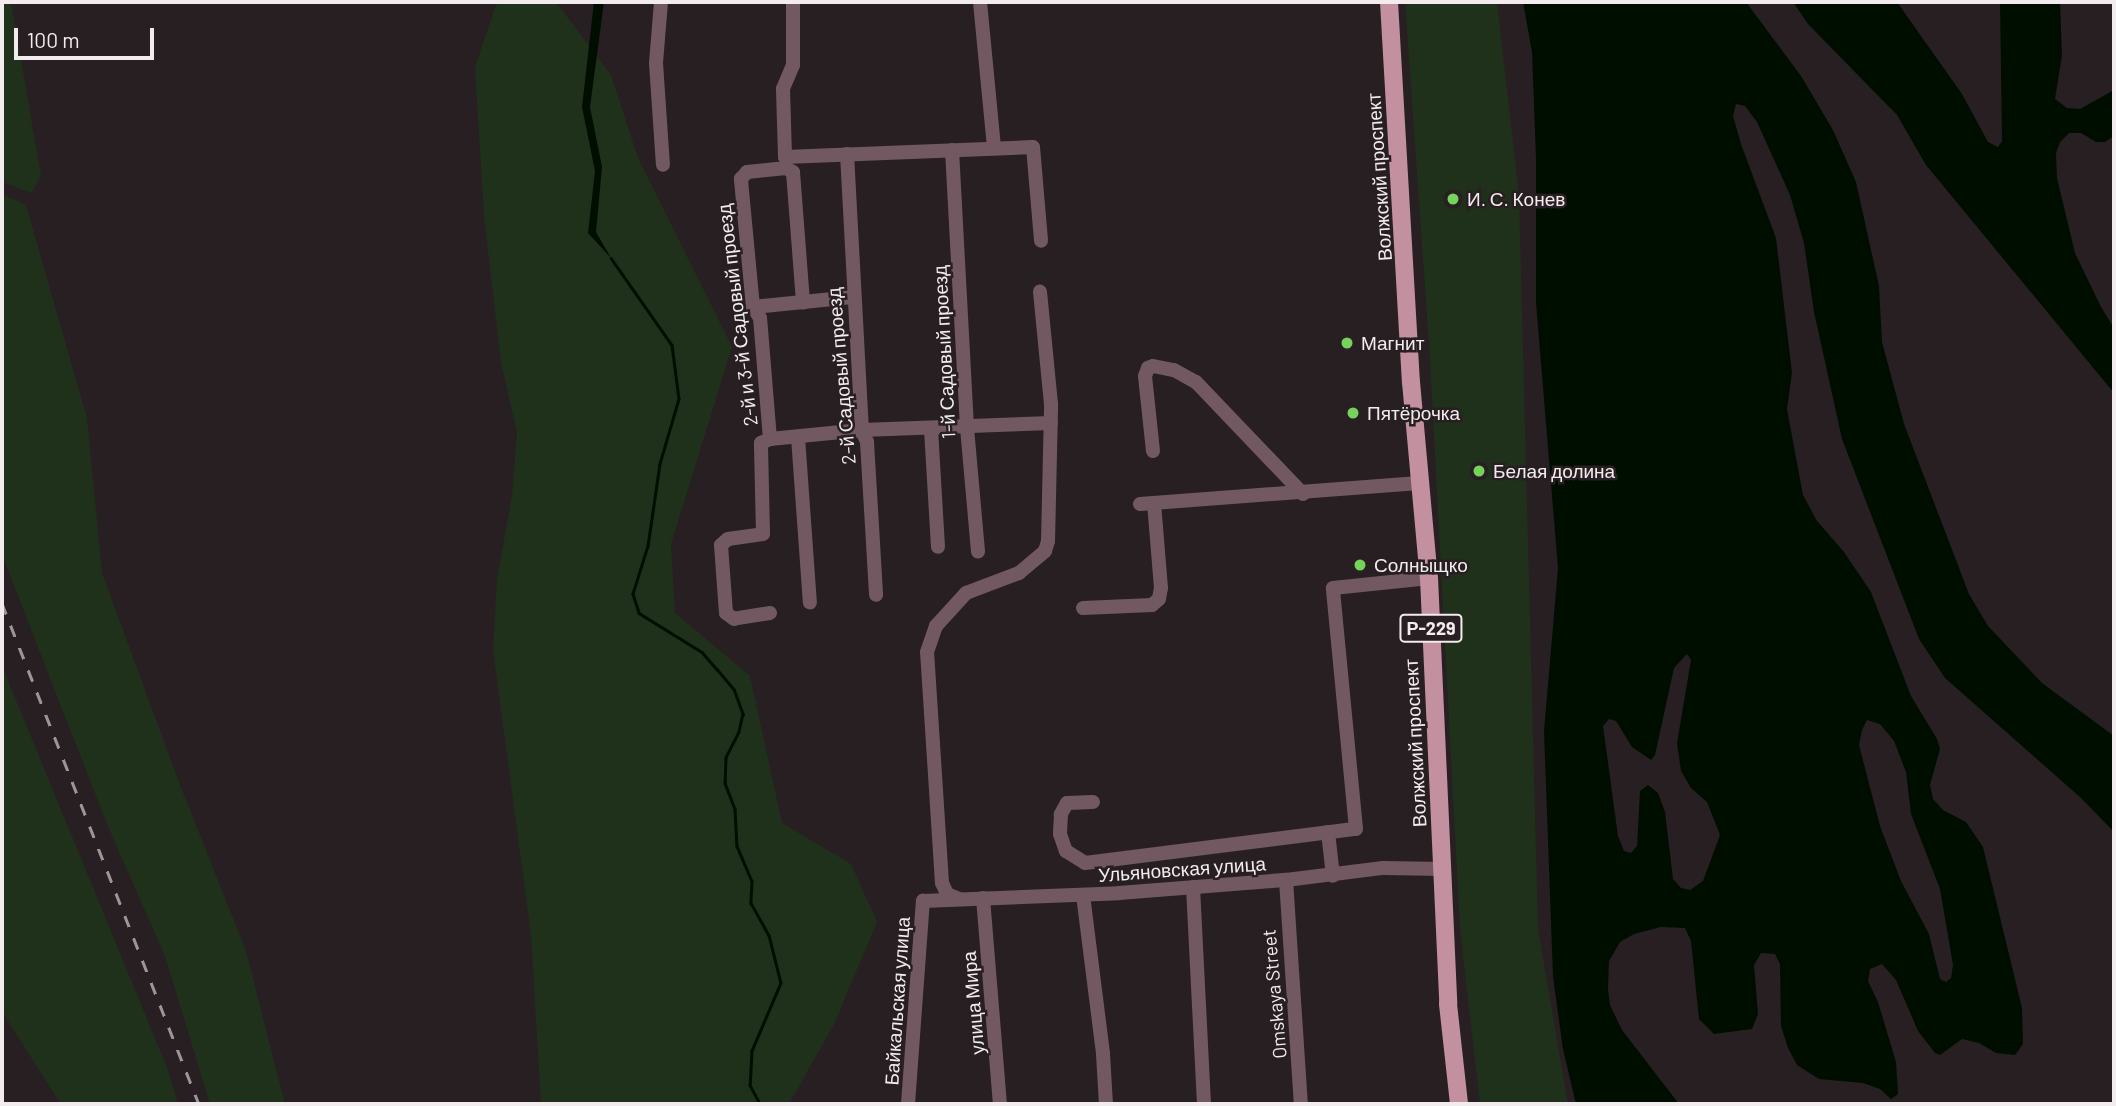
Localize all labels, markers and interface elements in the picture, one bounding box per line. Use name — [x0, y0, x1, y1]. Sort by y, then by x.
scale bar — [18, 14, 158, 58]
text: 100 m — [27, 27, 80, 52]
street label: Волжский проспект — [1362, 92, 1396, 262]
place label: И. С. Конев — [1467, 188, 1565, 210]
marker: И. С. Конев — [1445, 191, 1461, 207]
street label: 2-й и 3-й Садовый проезд — [712, 203, 762, 427]
street label: 1-й Садовый проезд — [928, 265, 960, 439]
street label: 2-й Садовый проезд — [822, 287, 860, 465]
place label: Магнит — [1361, 332, 1424, 354]
marker: Магнит — [1339, 335, 1355, 351]
place label: Пятёрочка — [1367, 402, 1460, 424]
marker: Пятёрочка — [1345, 405, 1361, 421]
place label: Белая долина — [1493, 460, 1615, 482]
marker: Белая долина — [1471, 463, 1487, 479]
place label: Солныщко — [1374, 554, 1468, 576]
marker: Солныщко — [1352, 557, 1368, 573]
road number: Р-229 — [1398, 614, 1464, 642]
street label: Волжский проспект — [1399, 658, 1431, 828]
street label: Ульяновская улица — [1097, 852, 1267, 886]
street label: Байкальская улица — [880, 916, 914, 1086]
street label: Omskaya Street — [1257, 928, 1291, 1060]
street label: улица Мира — [957, 950, 989, 1056]

